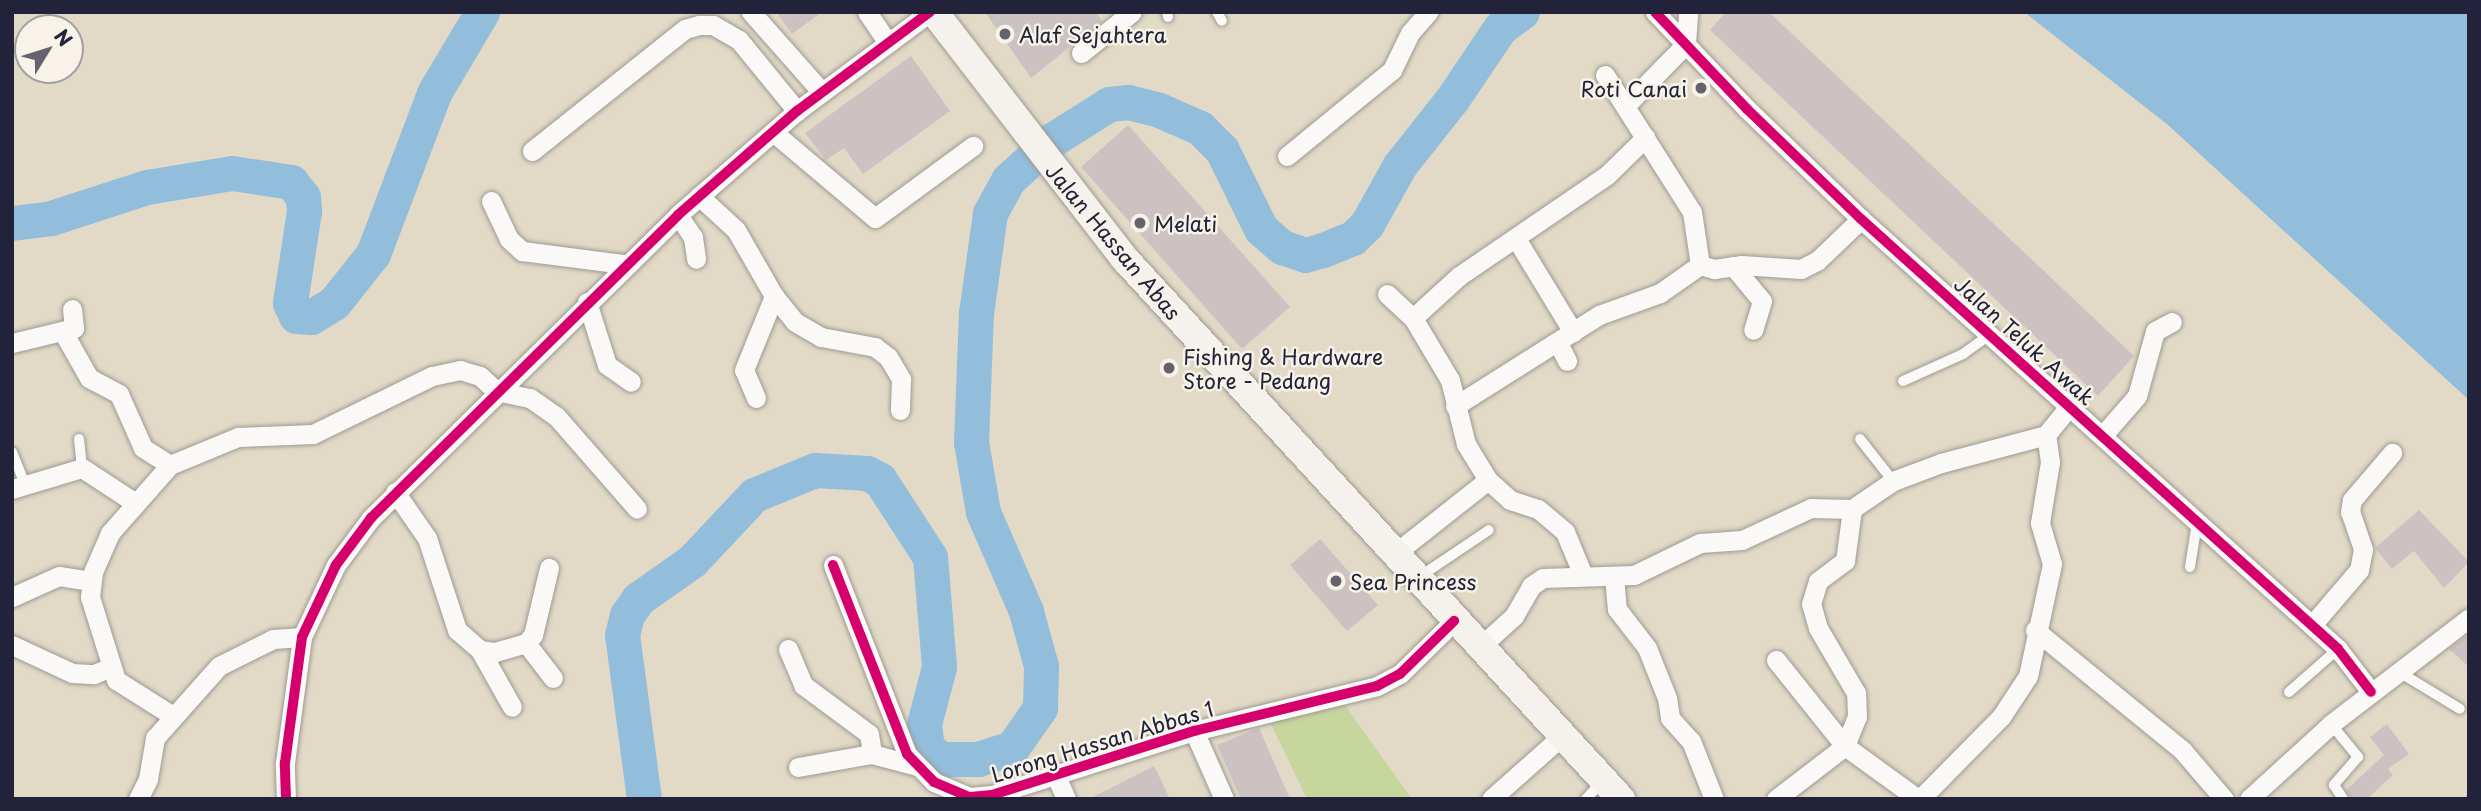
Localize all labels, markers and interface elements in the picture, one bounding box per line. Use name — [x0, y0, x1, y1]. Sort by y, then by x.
north arrow — [14, 14, 84, 84]
place label: Alaf Sejahtera — [1019, 21, 1166, 47]
text: N — [48, 23, 80, 52]
marker: Alaf Sejahtera — [997, 26, 1013, 42]
place label: Roti Canai — [1581, 75, 1687, 101]
marker: Roti Canai — [1693, 80, 1709, 96]
street label: Jalan Hassan Abas — [1041, 158, 1187, 324]
place label: Melati — [1154, 210, 1217, 236]
marker: Melati — [1132, 215, 1148, 231]
street label: Jalan Teluk Awak — [1950, 270, 2100, 410]
place label: Fishing & Hardware Store - Pedang — [1183, 343, 1383, 393]
marker: Fishing & Hardware Store - Pedang — [1161, 360, 1177, 376]
place label: Sea Princess — [1350, 568, 1474, 594]
marker: Sea Princess — [1328, 573, 1344, 589]
street label: Lorong Hassan Abbas 1 — [986, 695, 1218, 787]

